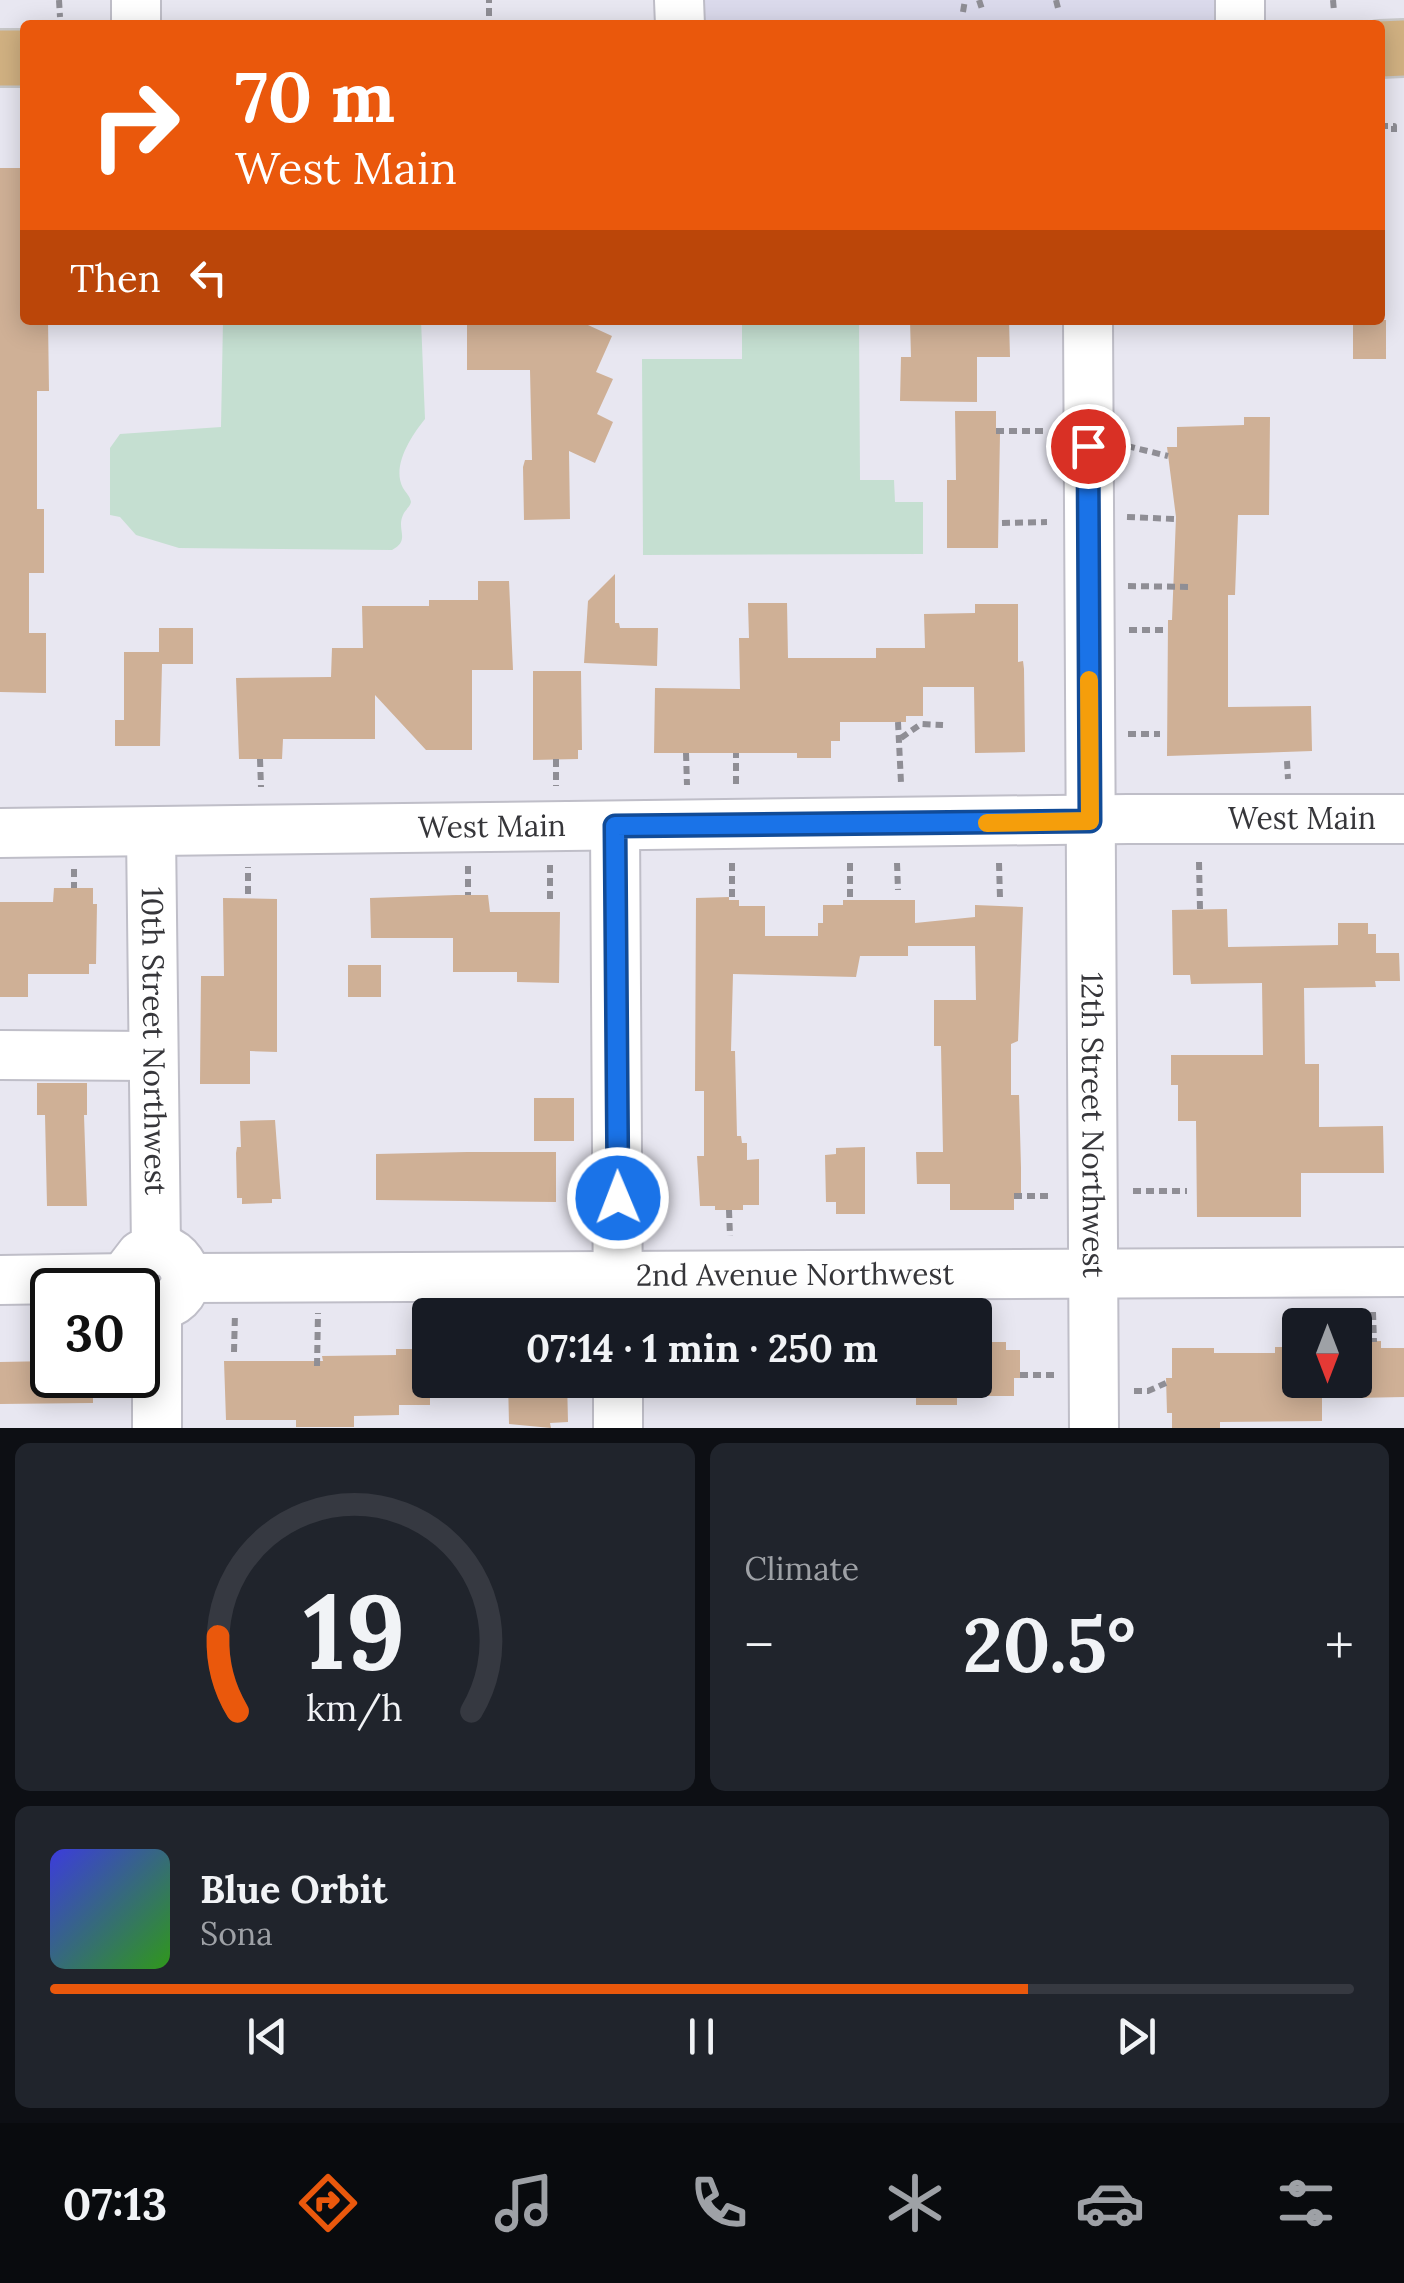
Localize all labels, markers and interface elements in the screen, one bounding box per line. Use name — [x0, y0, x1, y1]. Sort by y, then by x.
text: 70 m — [235, 52, 395, 141]
icon: right — [70, 60, 200, 190]
text: West Main — [235, 139, 457, 196]
icon: left — [181, 250, 236, 305]
text: Then — [70, 254, 161, 302]
pin — [1046, 404, 1131, 489]
icon: arrive — [1061, 419, 1116, 474]
street label: West Main — [1228, 799, 1376, 837]
street label: West Main — [418, 806, 566, 846]
street label: 10th Street Northwest — [134, 887, 175, 1196]
street label: 12th Street Northwest — [1074, 972, 1113, 1278]
position arrow — [566, 1146, 670, 1250]
street label: 2nd Avenue Northwest — [636, 1254, 955, 1294]
speed limit sign: 30 — [30, 1268, 160, 1398]
north arrow — [1282, 1308, 1372, 1398]
map controls — [1282, 1308, 1372, 1398]
text: 07:14 · 1 min · 250 m — [526, 1324, 878, 1372]
text: Climate — [745, 1548, 859, 1589]
text: 19 — [304, 1564, 406, 1697]
text: 20.5° — [963, 1597, 1136, 1693]
text: − — [745, 1610, 774, 1680]
text: + — [1325, 1610, 1354, 1680]
text: km/h — [306, 1685, 403, 1731]
text: Blue Orbit — [200, 1865, 387, 1913]
text: Sona — [200, 1913, 273, 1954]
icon: previous — [240, 2009, 295, 2064]
icon: pause — [674, 2009, 729, 2064]
icon: next — [1109, 2009, 1164, 2064]
icon: directions — [293, 2168, 363, 2238]
icon: music — [489, 2168, 559, 2238]
icon: phone — [684, 2168, 754, 2238]
icon: climate — [880, 2168, 950, 2238]
icon: car — [1075, 2168, 1145, 2238]
icon: filters — [1271, 2168, 1341, 2238]
text: 07:13 — [63, 2175, 167, 2232]

